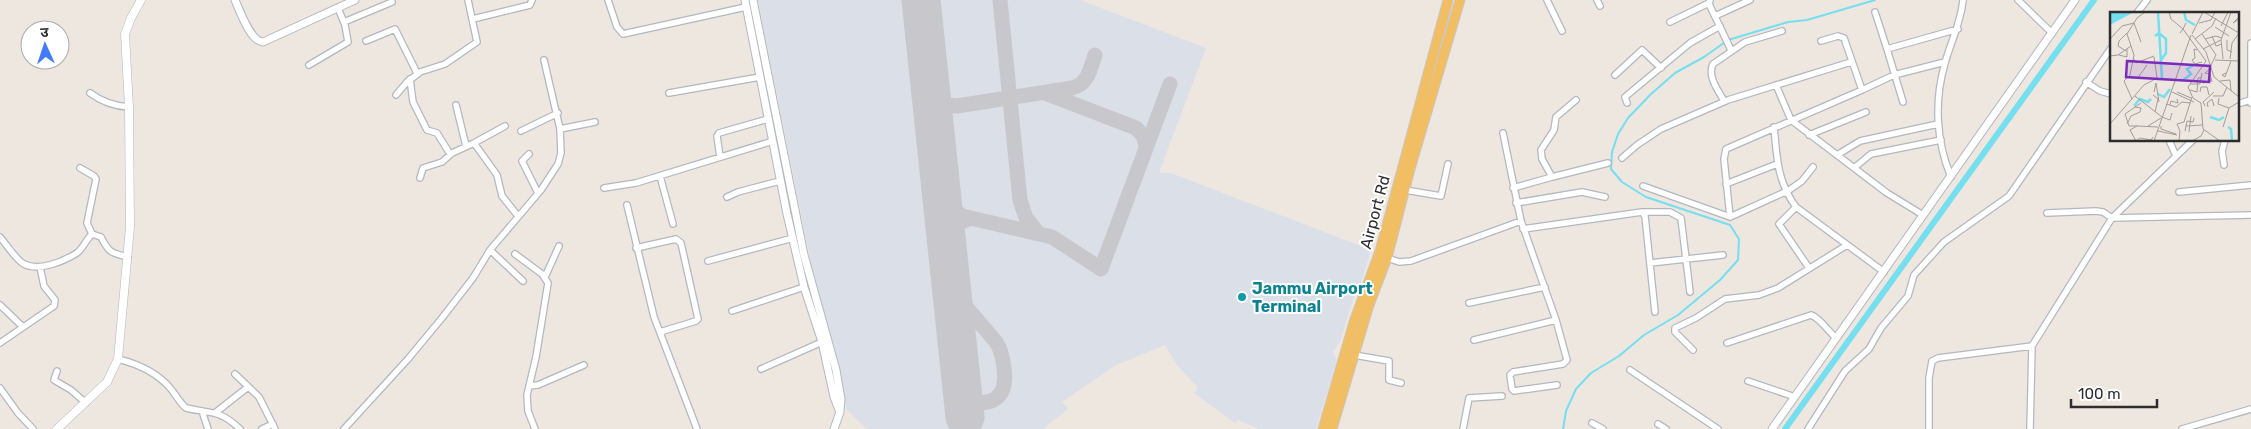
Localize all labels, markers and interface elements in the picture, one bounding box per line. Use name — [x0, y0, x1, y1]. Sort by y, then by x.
inset map — [2110, 12, 2238, 141]
north arrow — [20, 20, 70, 70]
text: उ — [40, 24, 50, 41]
street label: Airport Rd — [1356, 173, 1394, 251]
place label: Jammu Airport Terminal — [1252, 279, 1373, 316]
marker: Jammu Airport Terminal — [1236, 291, 1248, 303]
scale bar — [2071, 376, 2157, 408]
text: 100 m — [2078, 385, 2120, 403]

